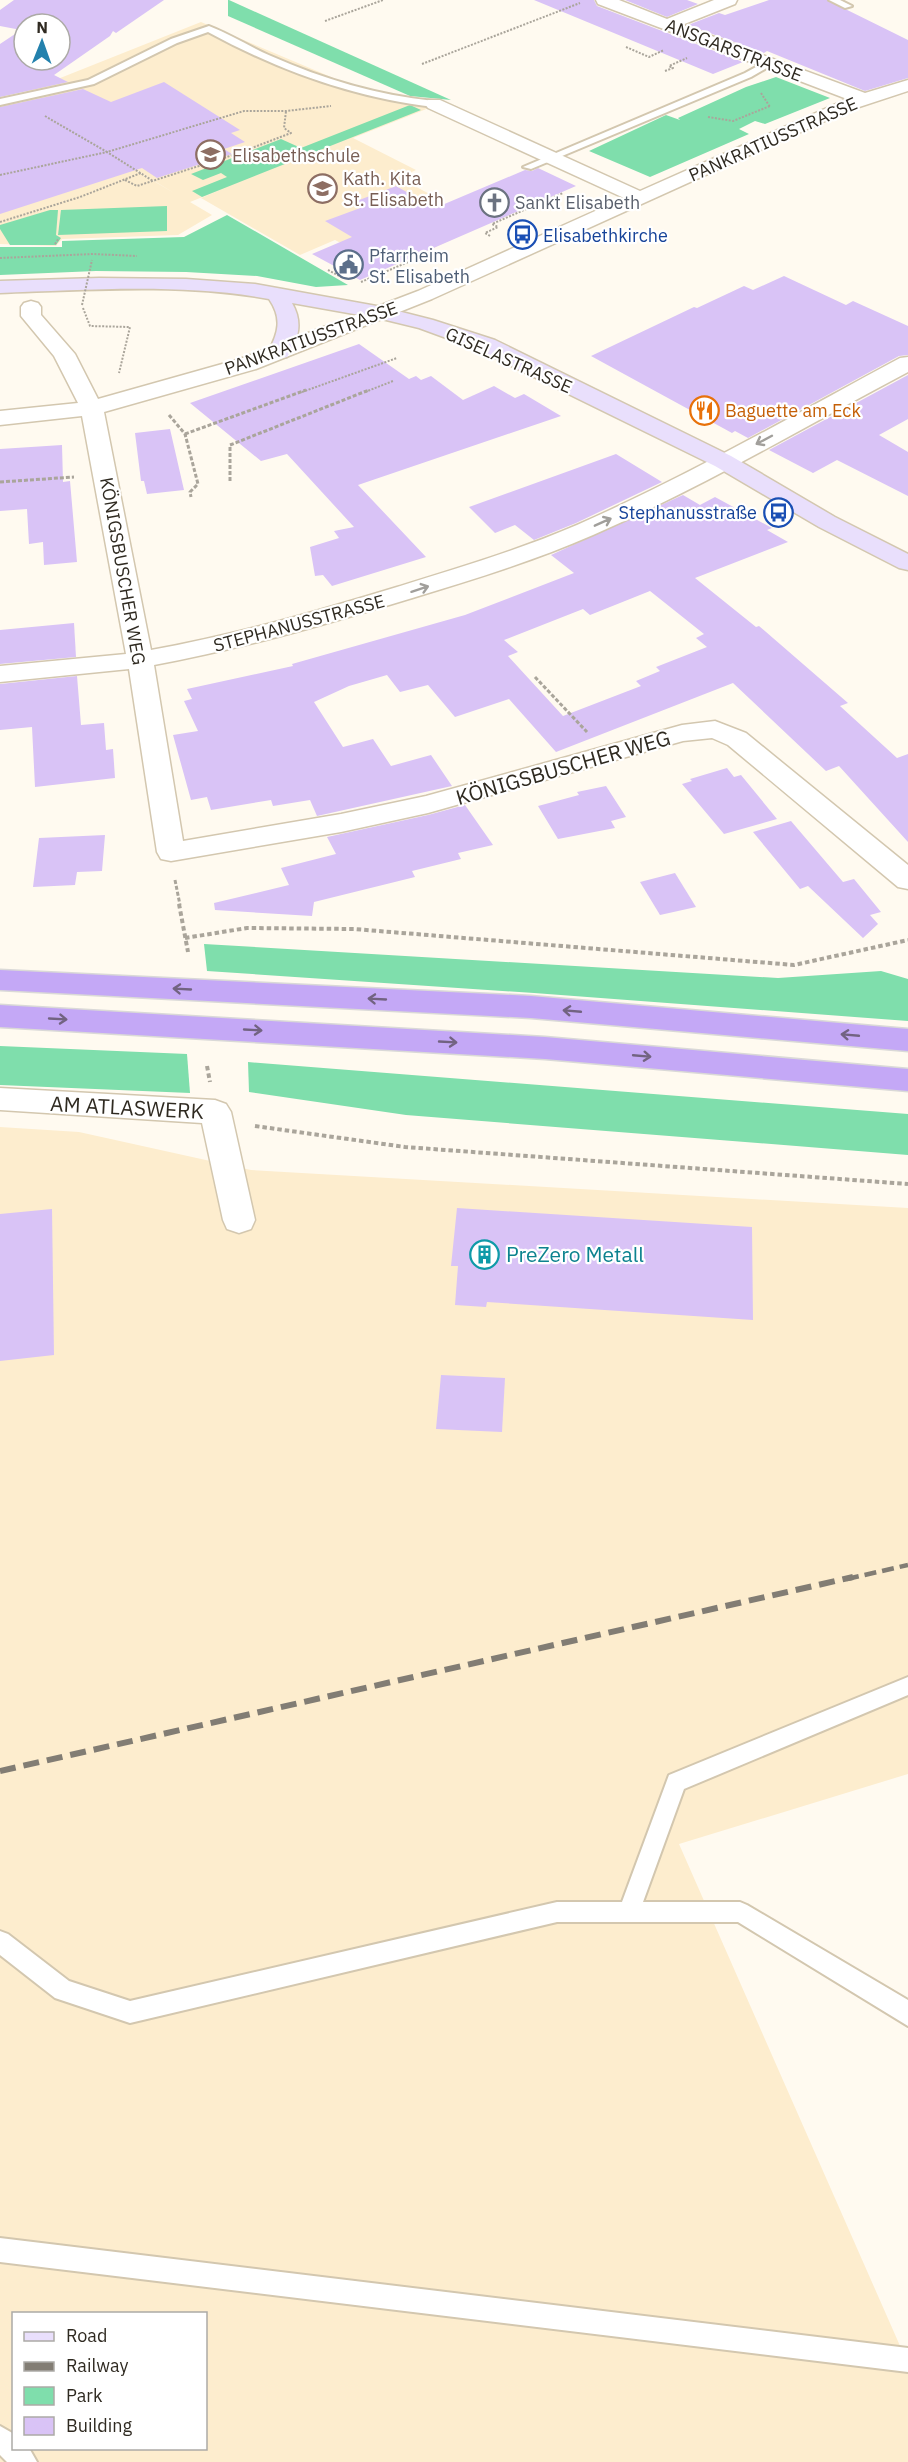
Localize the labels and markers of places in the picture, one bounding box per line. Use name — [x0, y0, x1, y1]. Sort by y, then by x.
school or university icon: Elisabethschule — [195, 139, 227, 171]
place label: Elisabethschule — [232, 144, 360, 167]
place label: Kath. Kita St. Elisabeth — [343, 167, 444, 211]
school or university icon: Kath. Kita St. Elisabeth — [306, 172, 338, 204]
church icon: Sankt Elisabeth — [478, 186, 510, 218]
place label: Sankt Elisabeth — [515, 191, 640, 214]
bus stop icon: Elisabethkirche — [506, 219, 538, 251]
place label: Elisabethkirche — [543, 224, 668, 247]
place label: Pfarrheim St. Elisabeth — [369, 244, 470, 288]
public building icon: Pfarrheim St. Elisabeth — [332, 249, 364, 281]
restaurant icon: Baguette am Eck — [688, 394, 720, 426]
place label: Baguette am Eck — [725, 399, 861, 422]
bus stop icon: Stephanusstraße — [762, 496, 794, 528]
place label: Stephanusstraße — [619, 501, 757, 524]
building icon: PreZero Metall — [469, 1238, 501, 1270]
place label: PreZero Metall — [506, 1240, 644, 1268]

